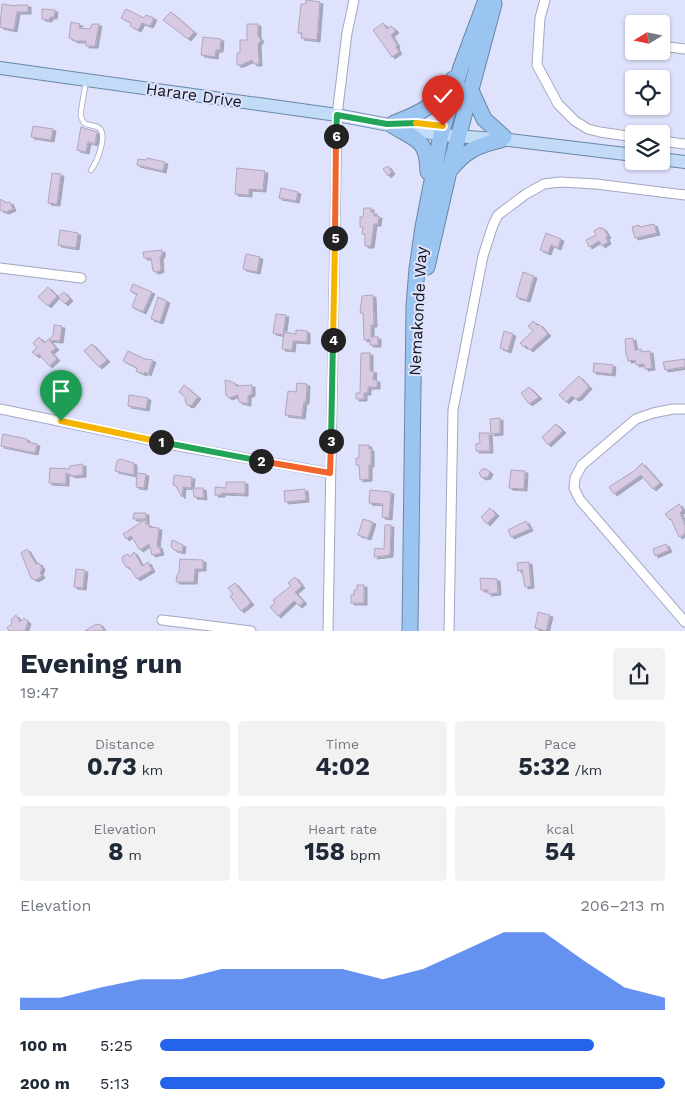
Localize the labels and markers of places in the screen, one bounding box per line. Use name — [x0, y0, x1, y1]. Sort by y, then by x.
pin — [422, 75, 464, 126]
pin: 6 — [324, 124, 348, 148]
pin: 5 — [322, 226, 348, 250]
pin: 4 — [320, 328, 346, 352]
pin — [40, 370, 82, 421]
pin: 3 — [318, 428, 344, 454]
pin: 1 — [148, 430, 174, 454]
pin: 2 — [248, 448, 274, 474]

